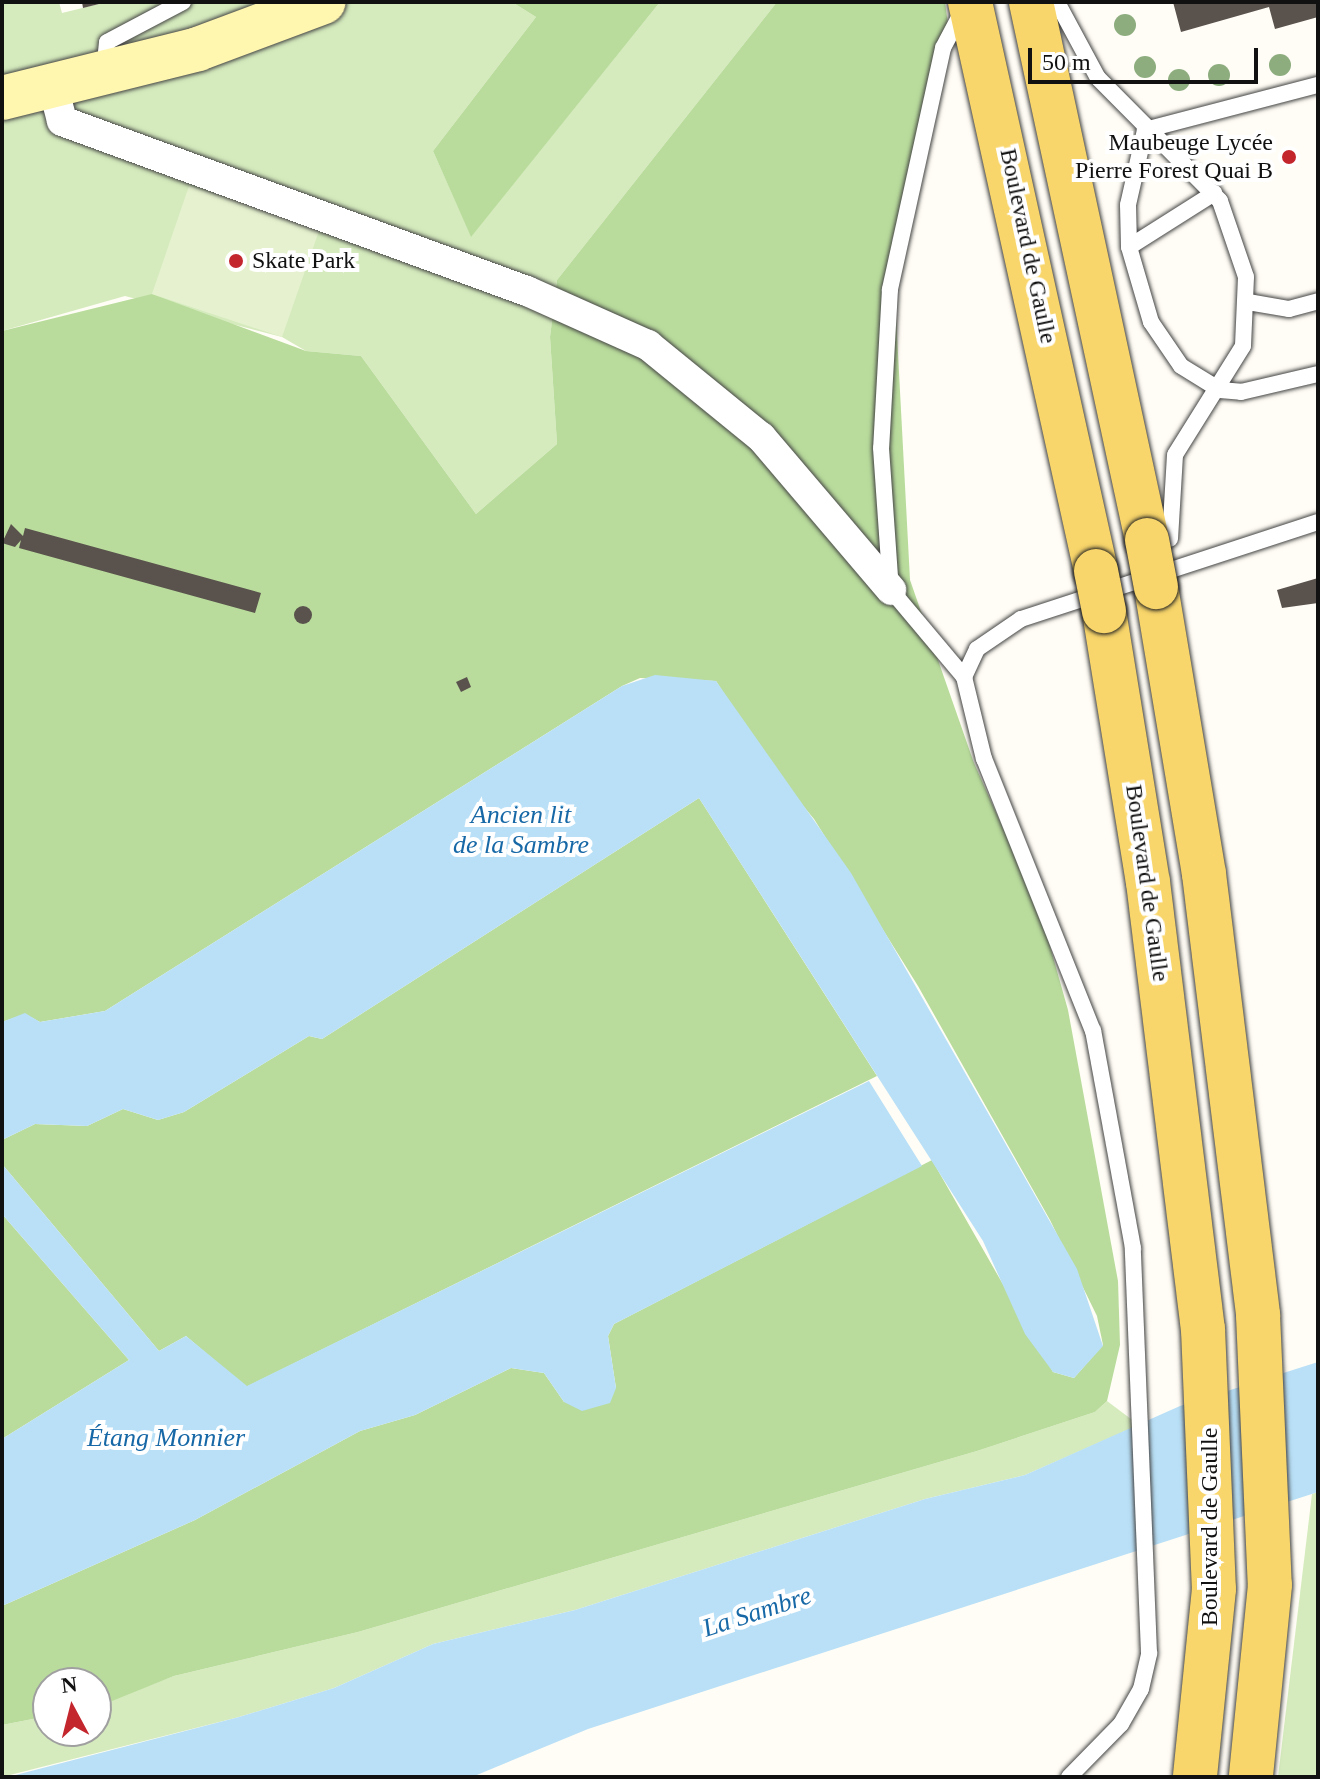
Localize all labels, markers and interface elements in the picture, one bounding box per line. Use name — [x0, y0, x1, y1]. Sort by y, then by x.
scale bar — [1032, 32, 1262, 82]
text: 50 m — [1042, 49, 1091, 75]
place label: Maubeuge Lycée Pierre Forest Quai B — [1075, 129, 1273, 185]
street label: Boulevard de Gaulle — [993, 146, 1063, 346]
marker: Maubeuge Lycée Pierre Forest Quai B — [1280, 148, 1298, 166]
place label: Skate Park — [252, 247, 355, 275]
marker: Skate Park — [227, 252, 245, 270]
street label: Boulevard de Gaulle — [1119, 783, 1175, 983]
water label: Ancien lit de la Sambre — [453, 799, 589, 860]
water label: Étang Monnier — [87, 1422, 245, 1454]
street label: Boulevard de Gaulle — [1196, 1428, 1224, 1626]
water label: La Sambre — [699, 1580, 815, 1644]
north arrow — [32, 1667, 112, 1747]
text: N — [60, 1671, 79, 1698]

